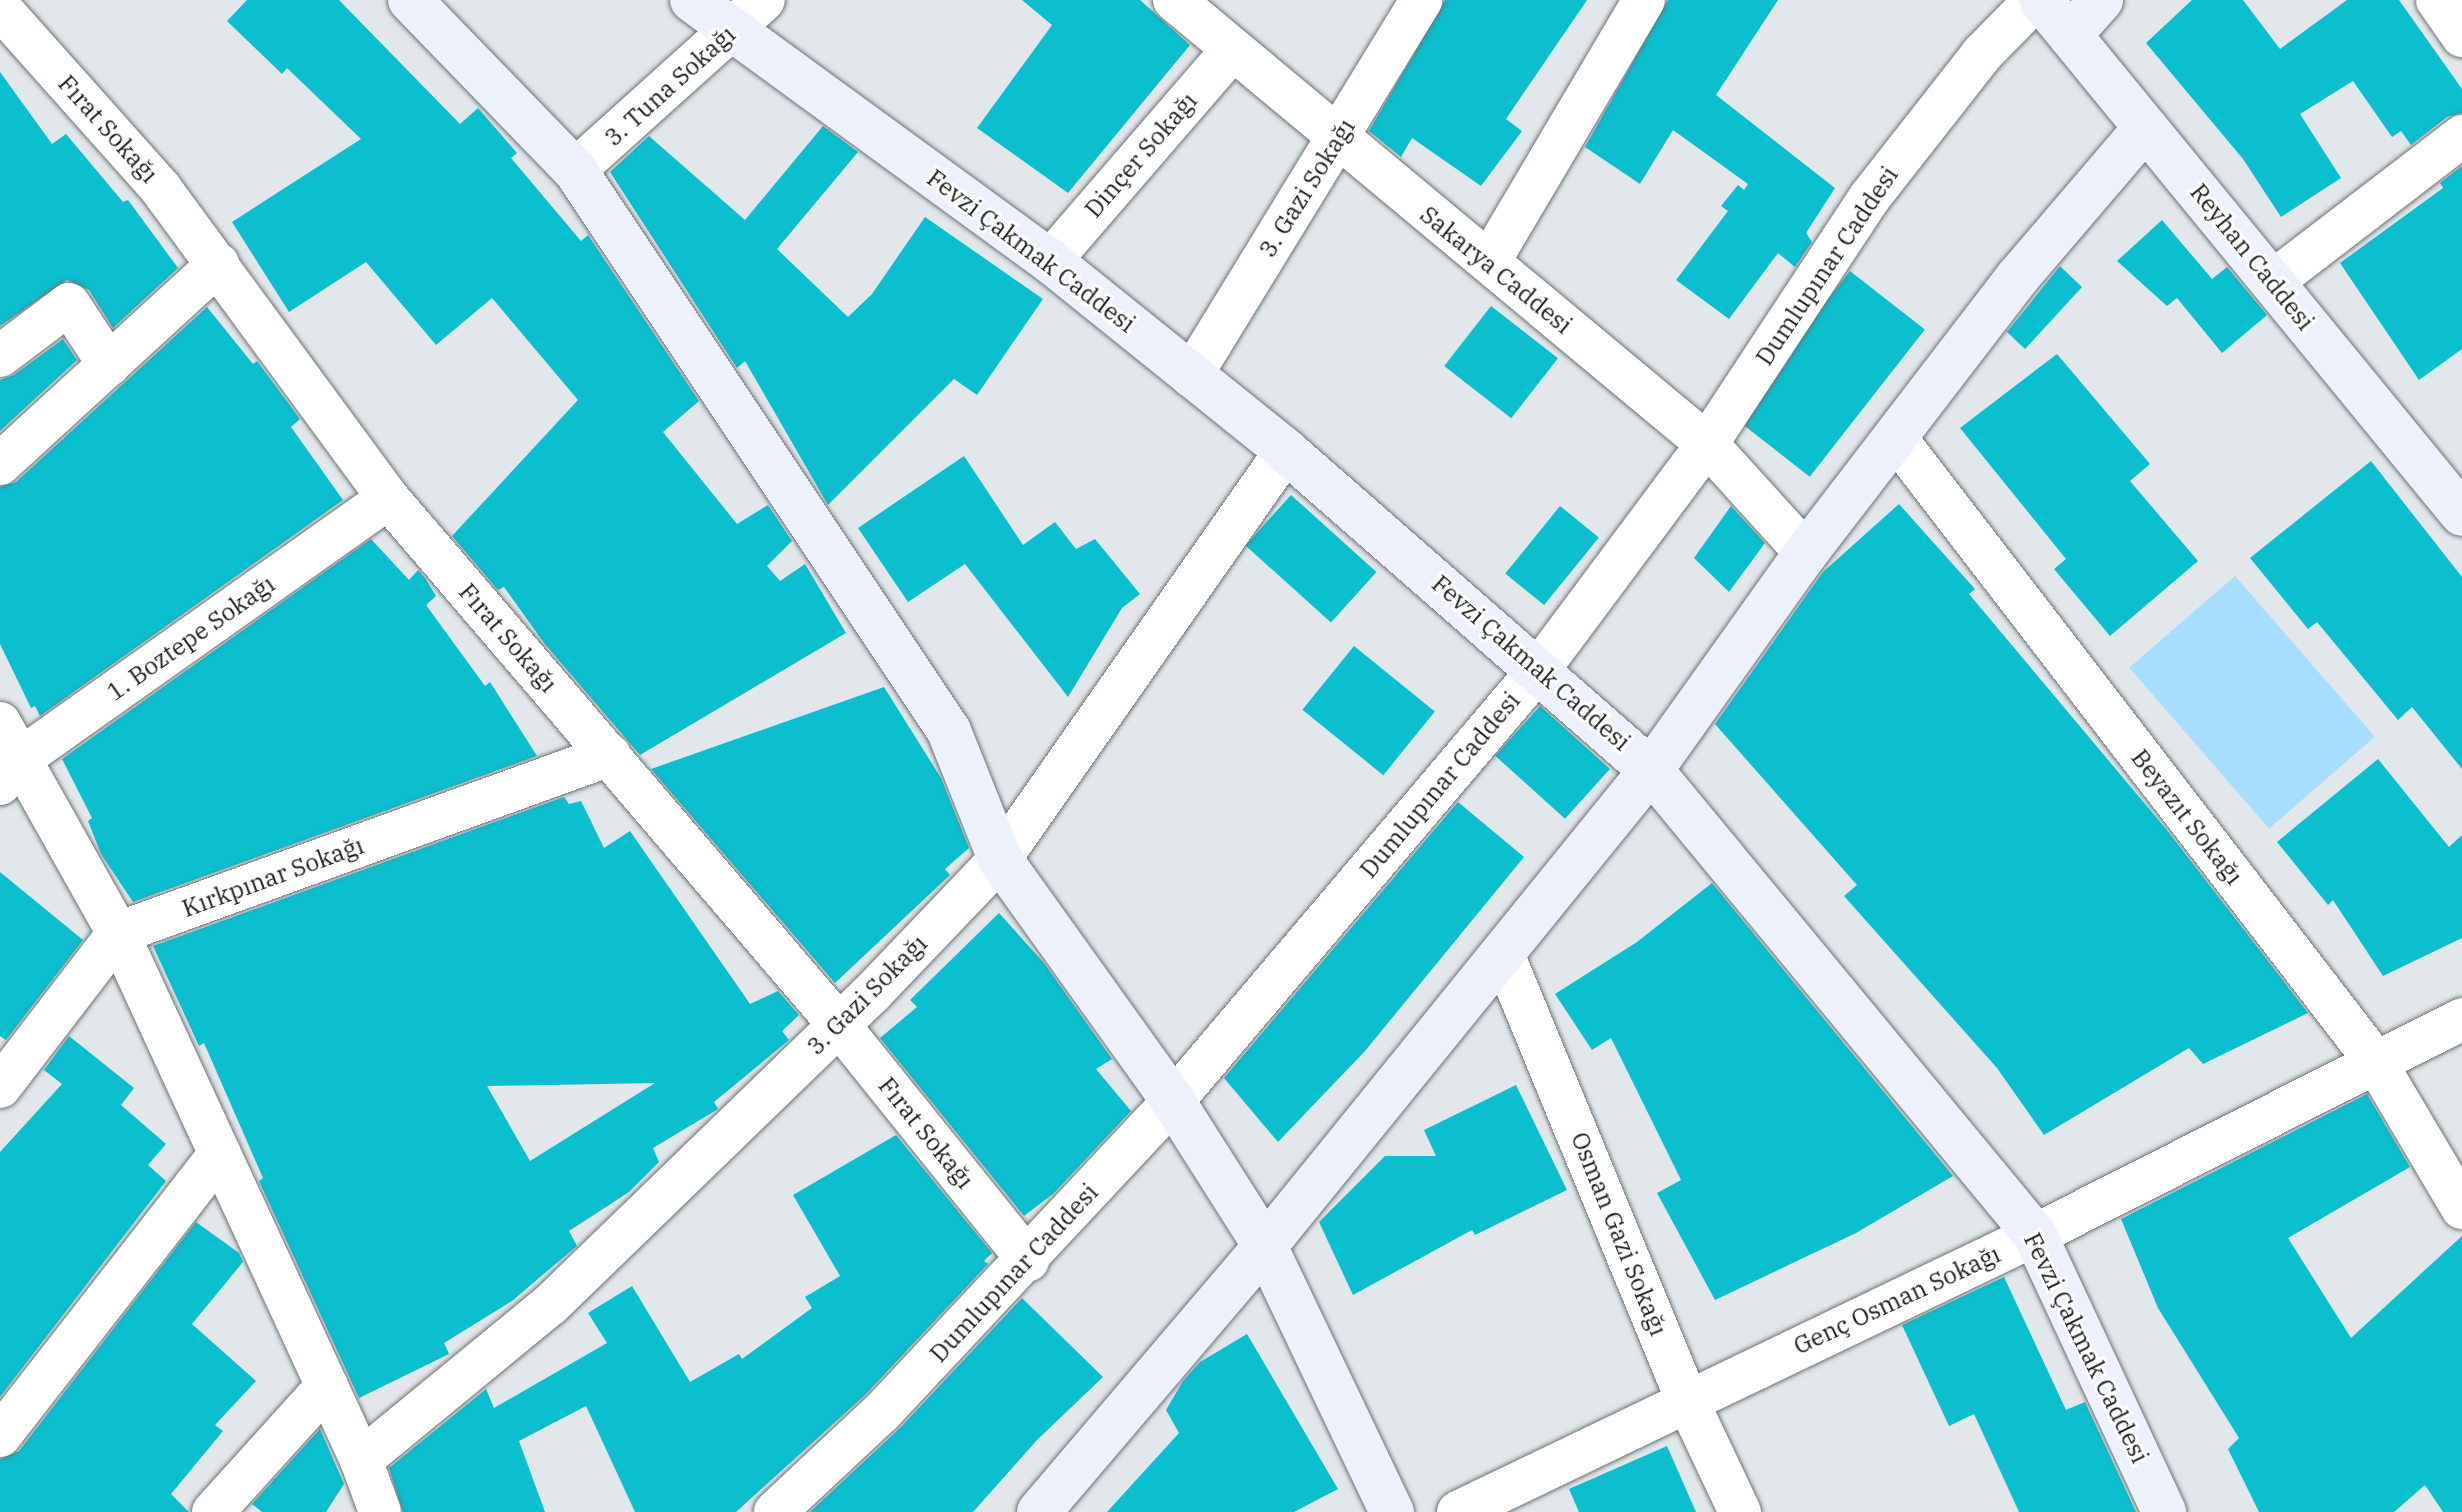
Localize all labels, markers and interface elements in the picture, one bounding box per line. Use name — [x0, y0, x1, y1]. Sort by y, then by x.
street label: 3. Tuna Sokağı — [599, 20, 741, 152]
street label: Fırat Sokağı — [52, 69, 164, 189]
street label: Dinçer Sokağı — [1079, 87, 1203, 223]
street label: 3. Gazi Sokağı — [1253, 113, 1361, 263]
street label: Dumlupınar Caddesi — [1750, 161, 1904, 371]
street label: Fevzi Çakmak Caddesi — [921, 163, 1141, 339]
street label: Reyhan Caddesi — [2184, 178, 2320, 336]
street label: Sakarya Caddesi — [1414, 200, 1578, 340]
street label: 1. Boztepe Sokağı — [102, 569, 280, 707]
street label: Fevzi Çakmak Caddesi — [1426, 569, 1636, 757]
street label: Fırat Sokağı — [453, 578, 563, 698]
street label: Dumlupınar Caddesi — [1354, 686, 1526, 884]
street label: Beyazıt Sokağı — [2125, 744, 2249, 890]
street label: Kırkpınar Sokağı — [178, 831, 368, 923]
street label: 3. Gazi Sokağı — [801, 929, 933, 1061]
street label: Fırat Sokağı — [872, 1072, 980, 1194]
street label: Osman Gazi Sokağı — [1565, 1128, 1673, 1340]
street label: Dumlupınar Caddesi — [924, 1178, 1104, 1368]
street label: Fevzi Çakmak Caddesi — [2018, 1228, 2154, 1468]
street label: Genç Osman Sokağı — [1789, 1239, 2005, 1361]

